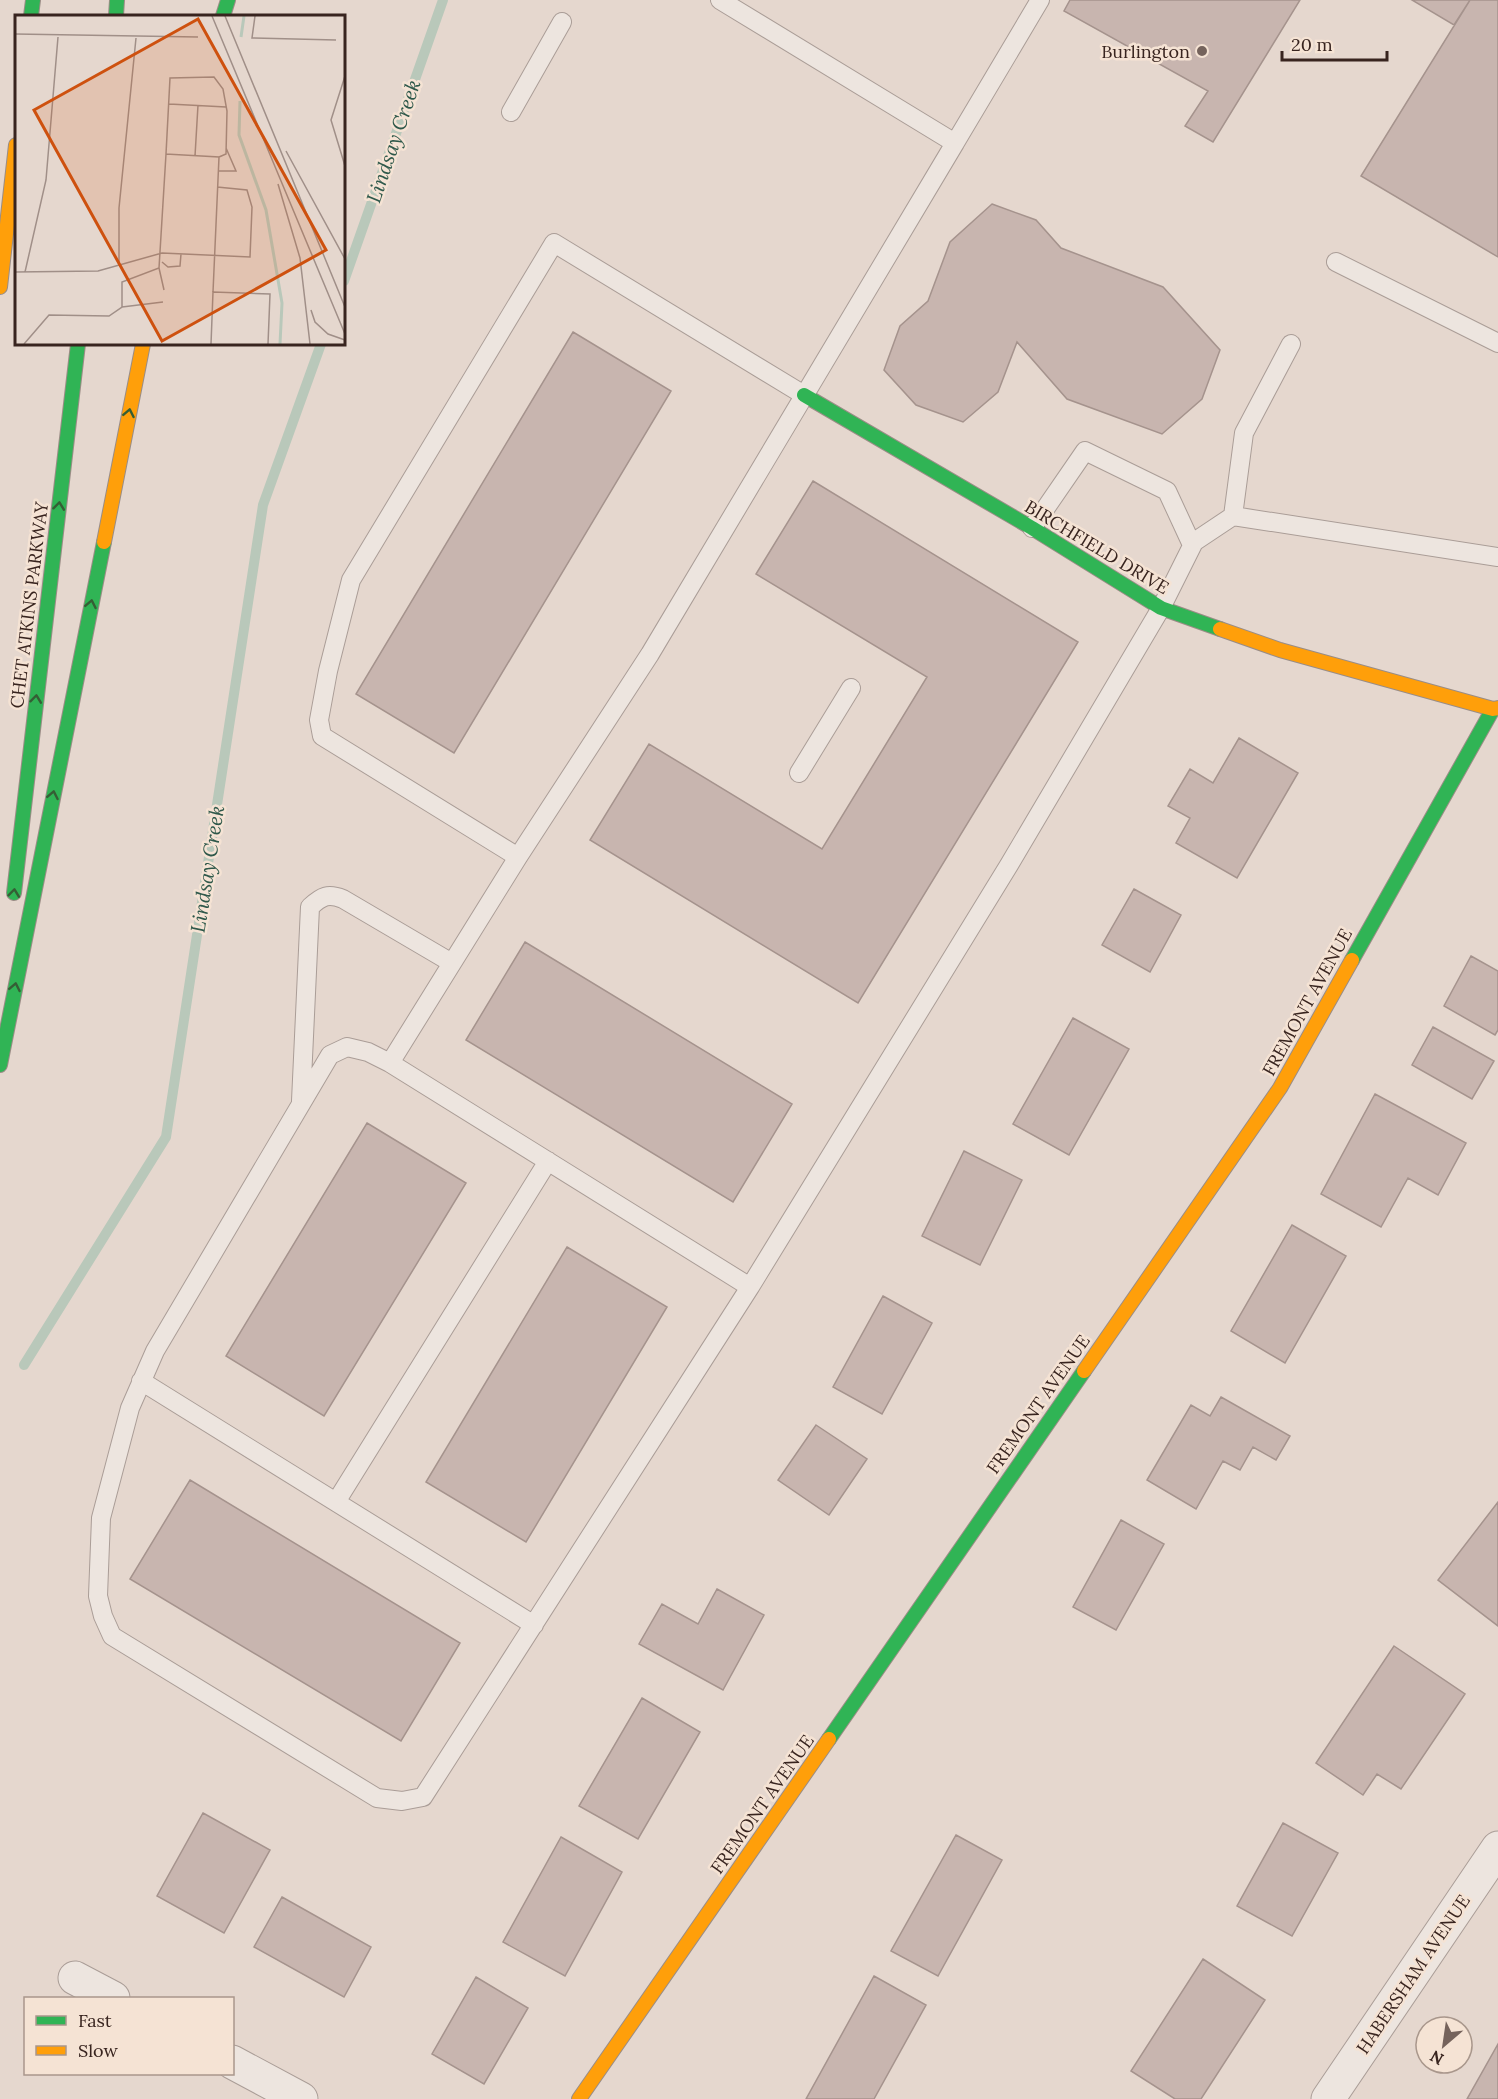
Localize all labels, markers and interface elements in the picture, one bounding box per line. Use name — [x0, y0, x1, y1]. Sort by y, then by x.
inset map — [15, 15, 345, 345]
scale bar — [1282, 24, 1387, 62]
text: 20 m — [1291, 33, 1333, 56]
place label: Burlington — [1101, 40, 1190, 63]
marker: Burlington — [1195, 44, 1209, 58]
water label: Lindsay Creek — [360, 76, 426, 206]
one-way arrow — [122, 408, 135, 418]
street label: BIRCHFIELD DRIVE — [1021, 495, 1173, 599]
street label: CHET ATKINS PARKWAY — [5, 500, 53, 710]
one-way arrow — [52, 501, 65, 510]
one-way arrow — [84, 599, 97, 609]
one-way arrow — [30, 695, 42, 704]
one-way arrow — [46, 791, 59, 801]
water label: Lindsay Creek — [185, 804, 229, 934]
one-way arrow — [7, 889, 20, 898]
street label: FREMONT AVENUE — [1257, 924, 1357, 1080]
one-way arrow — [8, 982, 21, 992]
street label: FREMONT AVENUE — [981, 1330, 1095, 1478]
street label: FREMONT AVENUE — [705, 1730, 819, 1878]
street label: HABERSHAM AVENUE — [1352, 1890, 1474, 2058]
legend — [24, 1997, 234, 2075]
text: Fast — [78, 2009, 112, 2032]
north arrow — [1414, 2015, 1474, 2075]
text: Slow — [78, 2039, 118, 2062]

